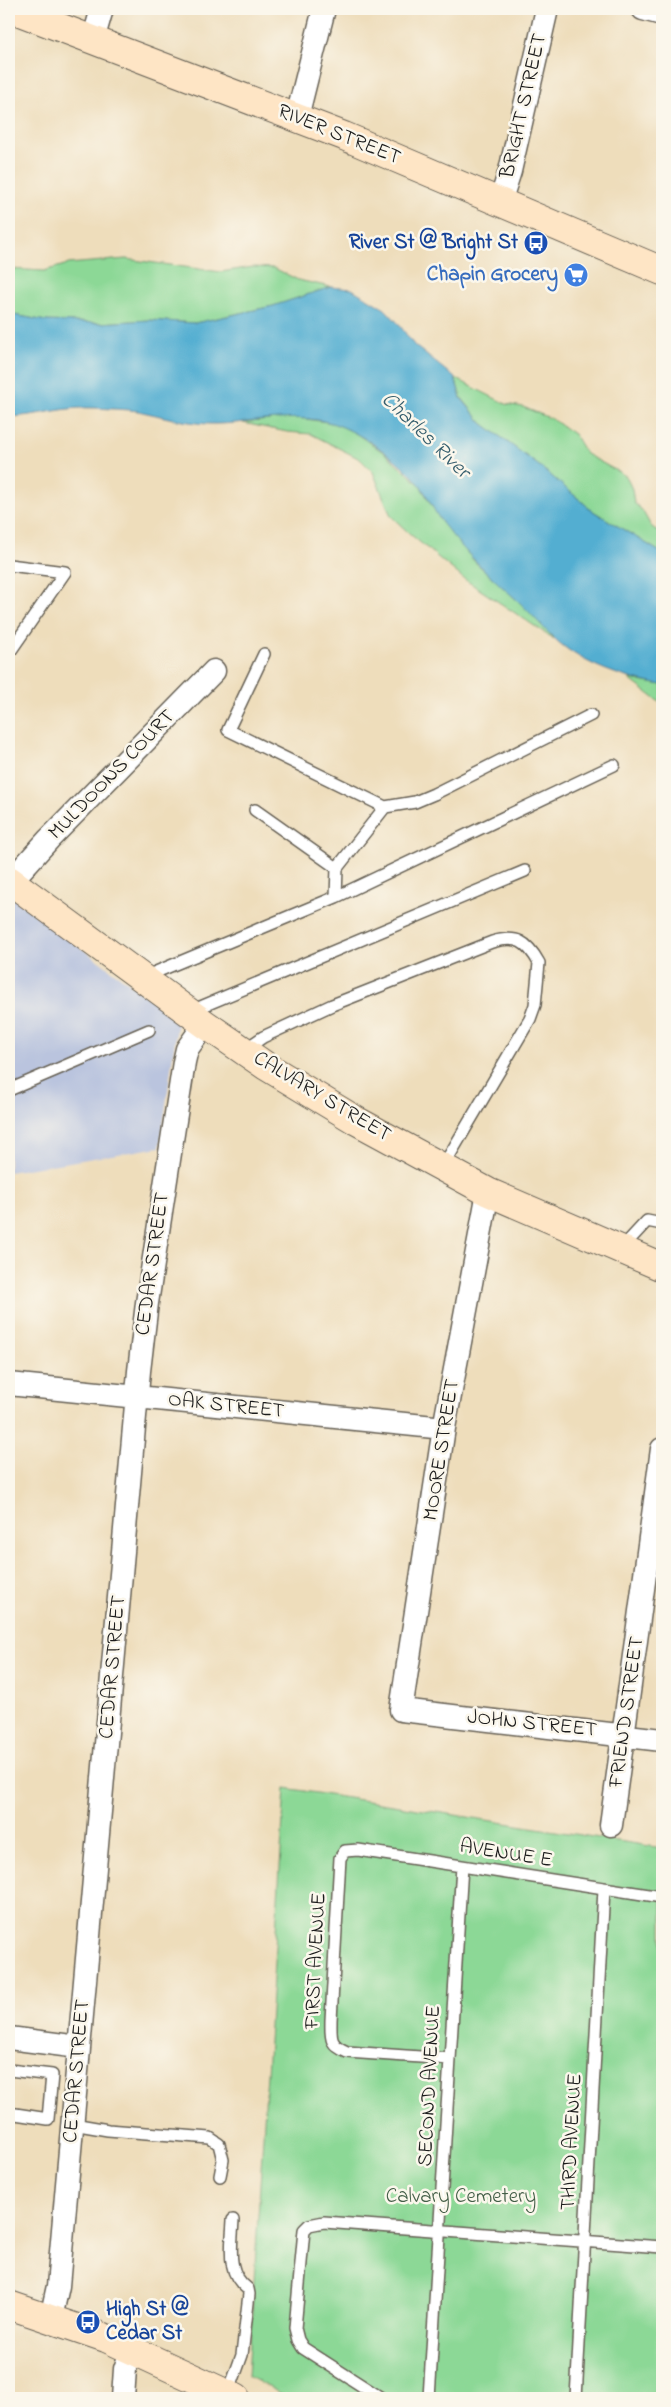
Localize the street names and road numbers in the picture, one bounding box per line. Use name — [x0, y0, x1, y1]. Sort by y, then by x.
street label: BRIGHT STREET — [493, 31, 555, 182]
street label: RIVER STREET — [273, 97, 405, 173]
street label: MULDOONS COURT — [42, 703, 182, 847]
street label: CALVARY STREET — [247, 1044, 397, 1150]
street label: CEDAR STREET — [128, 1191, 178, 1337]
street label: MOORE STREET — [416, 1377, 468, 1523]
street label: OAK STREET — [166, 1385, 286, 1427]
street label: CEDAR STREET — [92, 1594, 134, 1740]
street label: FRIEND STREET — [601, 1634, 652, 1791]
street label: JOHN STREET — [466, 1702, 598, 1746]
street label: AVENUE E — [457, 1832, 555, 1876]
street label: FIRST AVENUE — [297, 1892, 335, 2031]
street label: CEDAR STREET — [56, 1998, 98, 2144]
street label: SECOND AVENUE — [411, 2005, 449, 2167]
street label: THIRD AVENUE — [553, 2073, 591, 2211]

